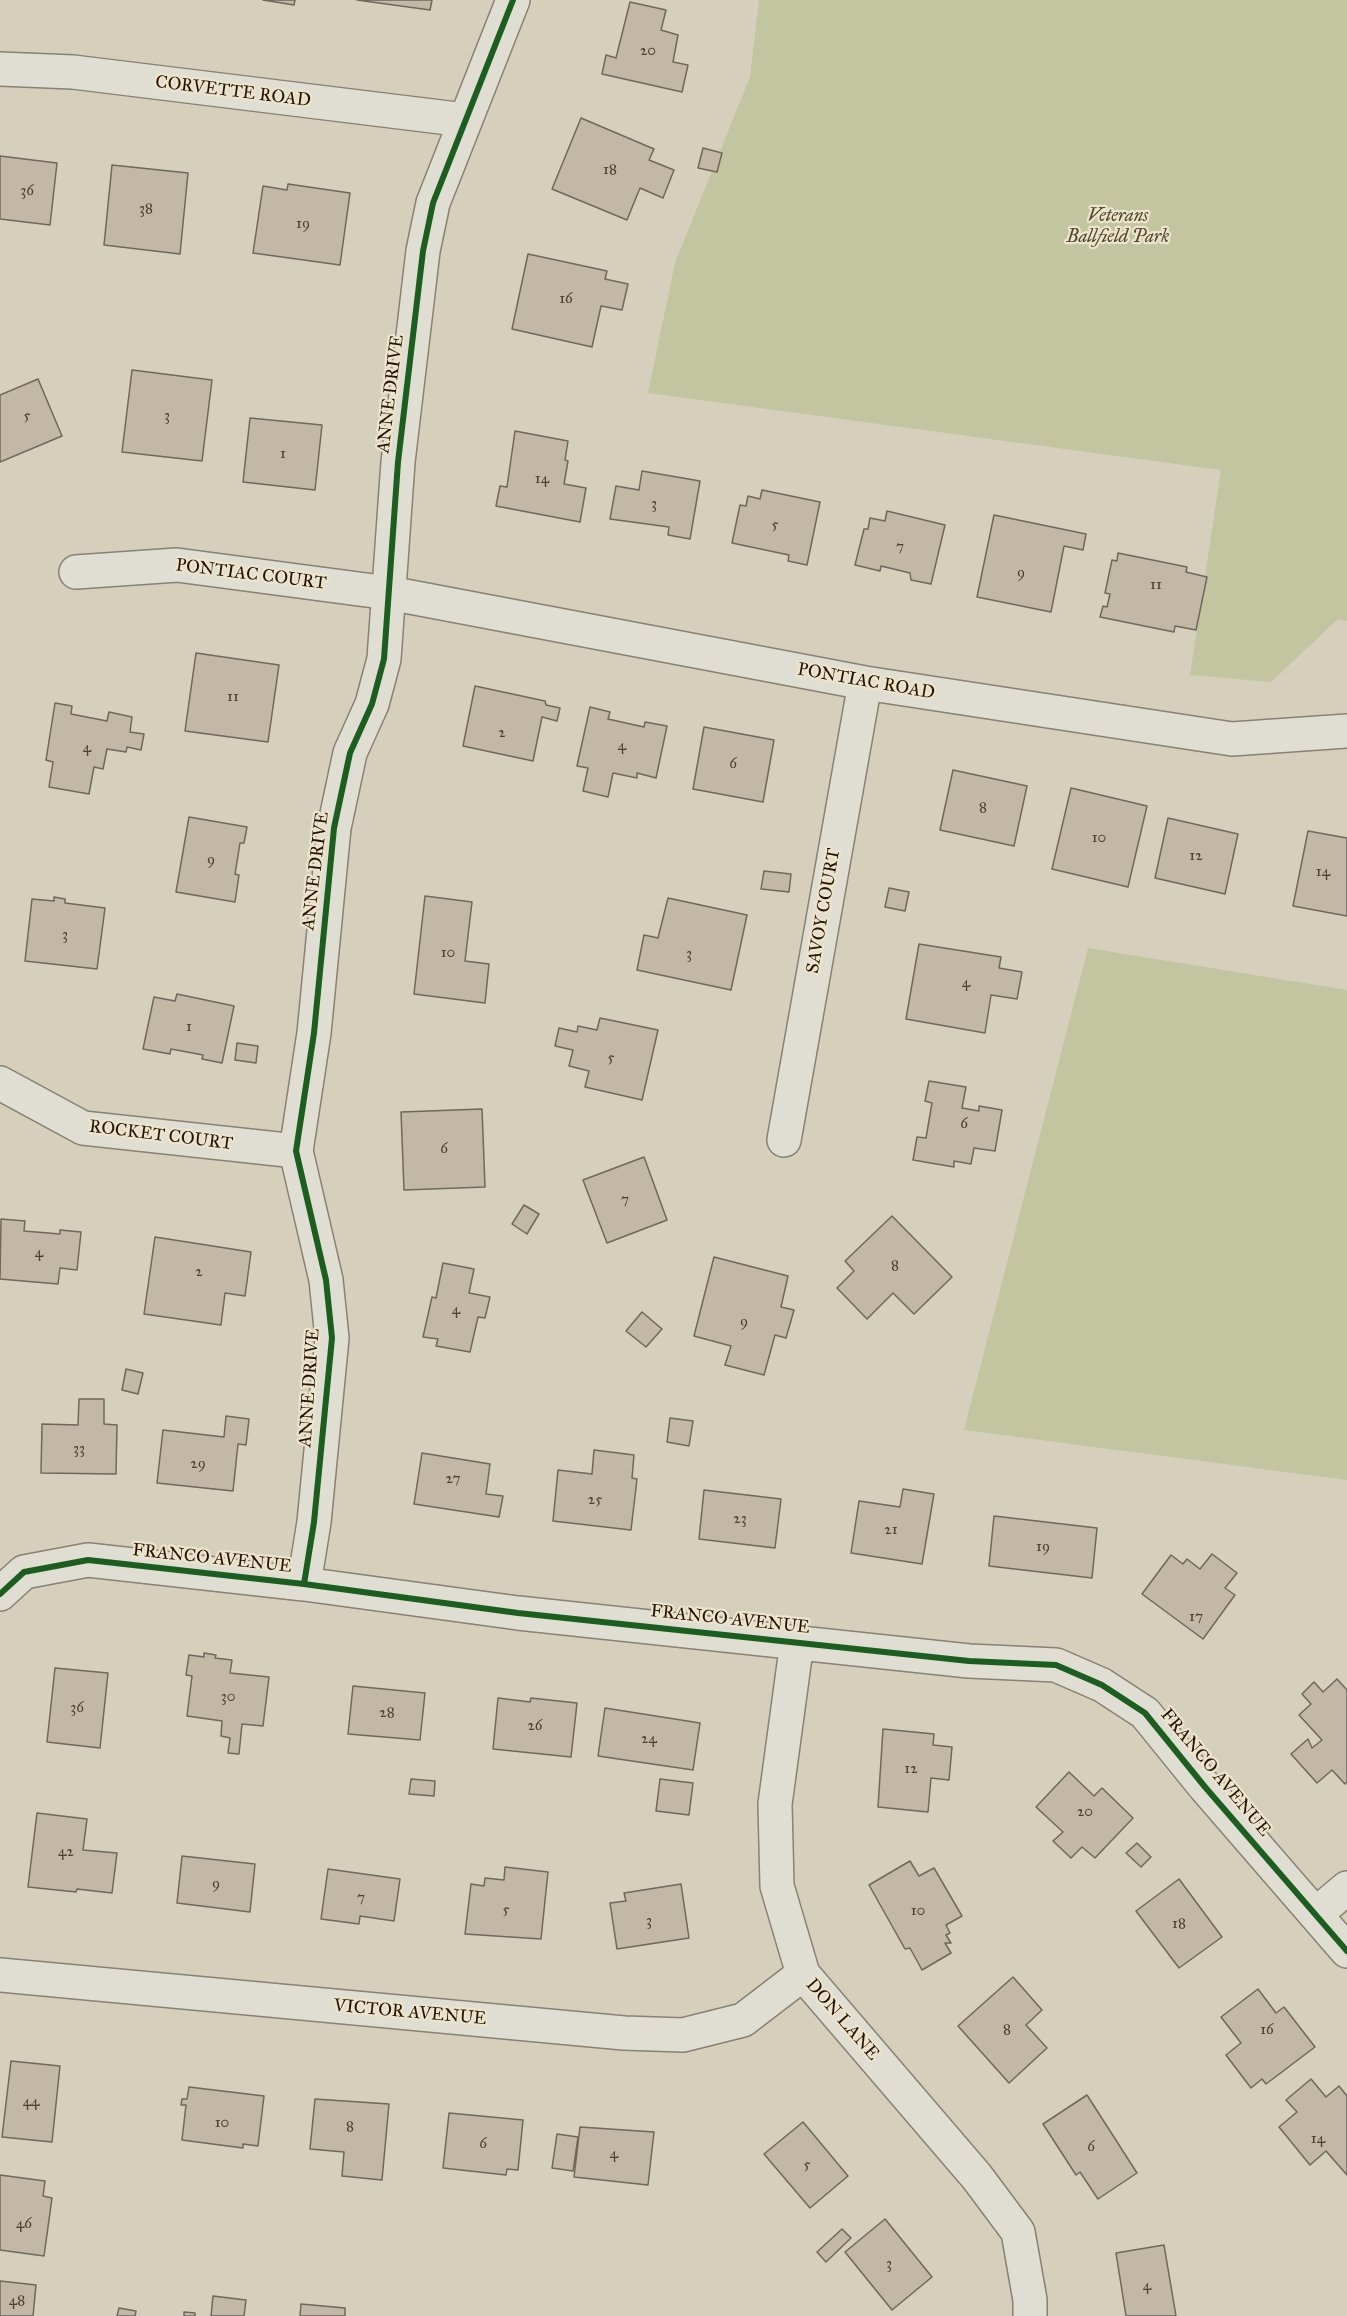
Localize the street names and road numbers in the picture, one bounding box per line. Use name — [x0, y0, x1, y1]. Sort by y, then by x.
street label: CORVETTE ROAD — [154, 72, 312, 112]
street label: ANNE DRIVE — [373, 334, 409, 454]
street label: PONTIAC COURT — [174, 555, 328, 595]
street label: PONTIAC ROAD — [796, 659, 936, 705]
street label: ANNE DRIVE — [298, 811, 334, 931]
street label: SAVOY COURT — [802, 847, 846, 975]
street label: ROCKET COURT — [88, 1116, 234, 1156]
street label: ANNE DRIVE — [295, 1328, 325, 1448]
street label: FRANCO AVENUE — [131, 1540, 293, 1578]
street label: FRANCO AVENUE — [649, 1601, 811, 1639]
street label: FRANCO AVENUE — [1155, 1705, 1275, 1841]
street label: DON LANE — [801, 1975, 883, 2065]
street label: VICTOR AVENUE — [333, 1996, 487, 2030]

